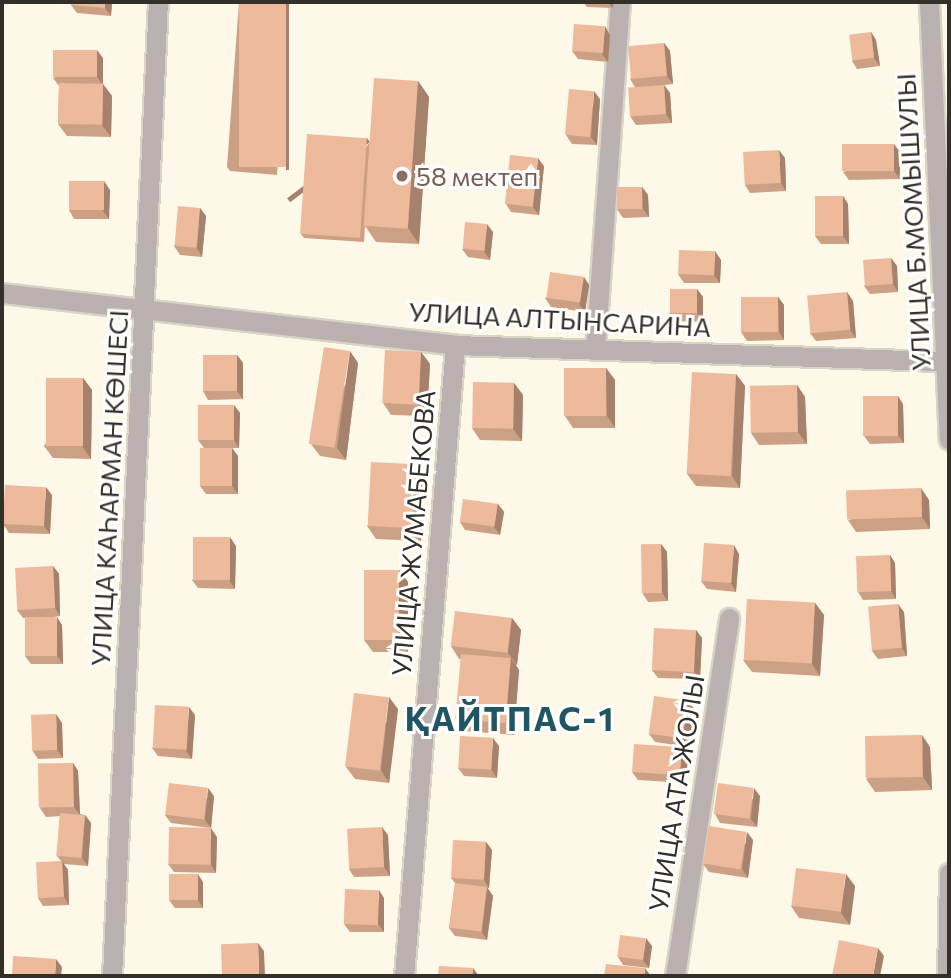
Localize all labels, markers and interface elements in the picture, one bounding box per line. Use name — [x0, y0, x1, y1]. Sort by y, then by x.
street label: УЛИЦА Б.МОМЫШУЛЫ — [890, 72, 936, 372]
place label: 58 мектеп — [416, 160, 538, 192]
marker: 58 мектеп — [394, 168, 410, 184]
street label: УЛИЦА АЛТЫНСАРИНА — [408, 295, 712, 343]
street label: УЛИЦА КАҺАРМАН КӨШЕСІ — [84, 309, 134, 667]
street label: УЛИЦА ЖУМАБЕКОВА — [385, 389, 441, 677]
street label: УЛИЦА АТА ЖОЛЫ — [642, 672, 710, 914]
district label: ҚАЙТПАС-1 — [406, 698, 614, 738]

